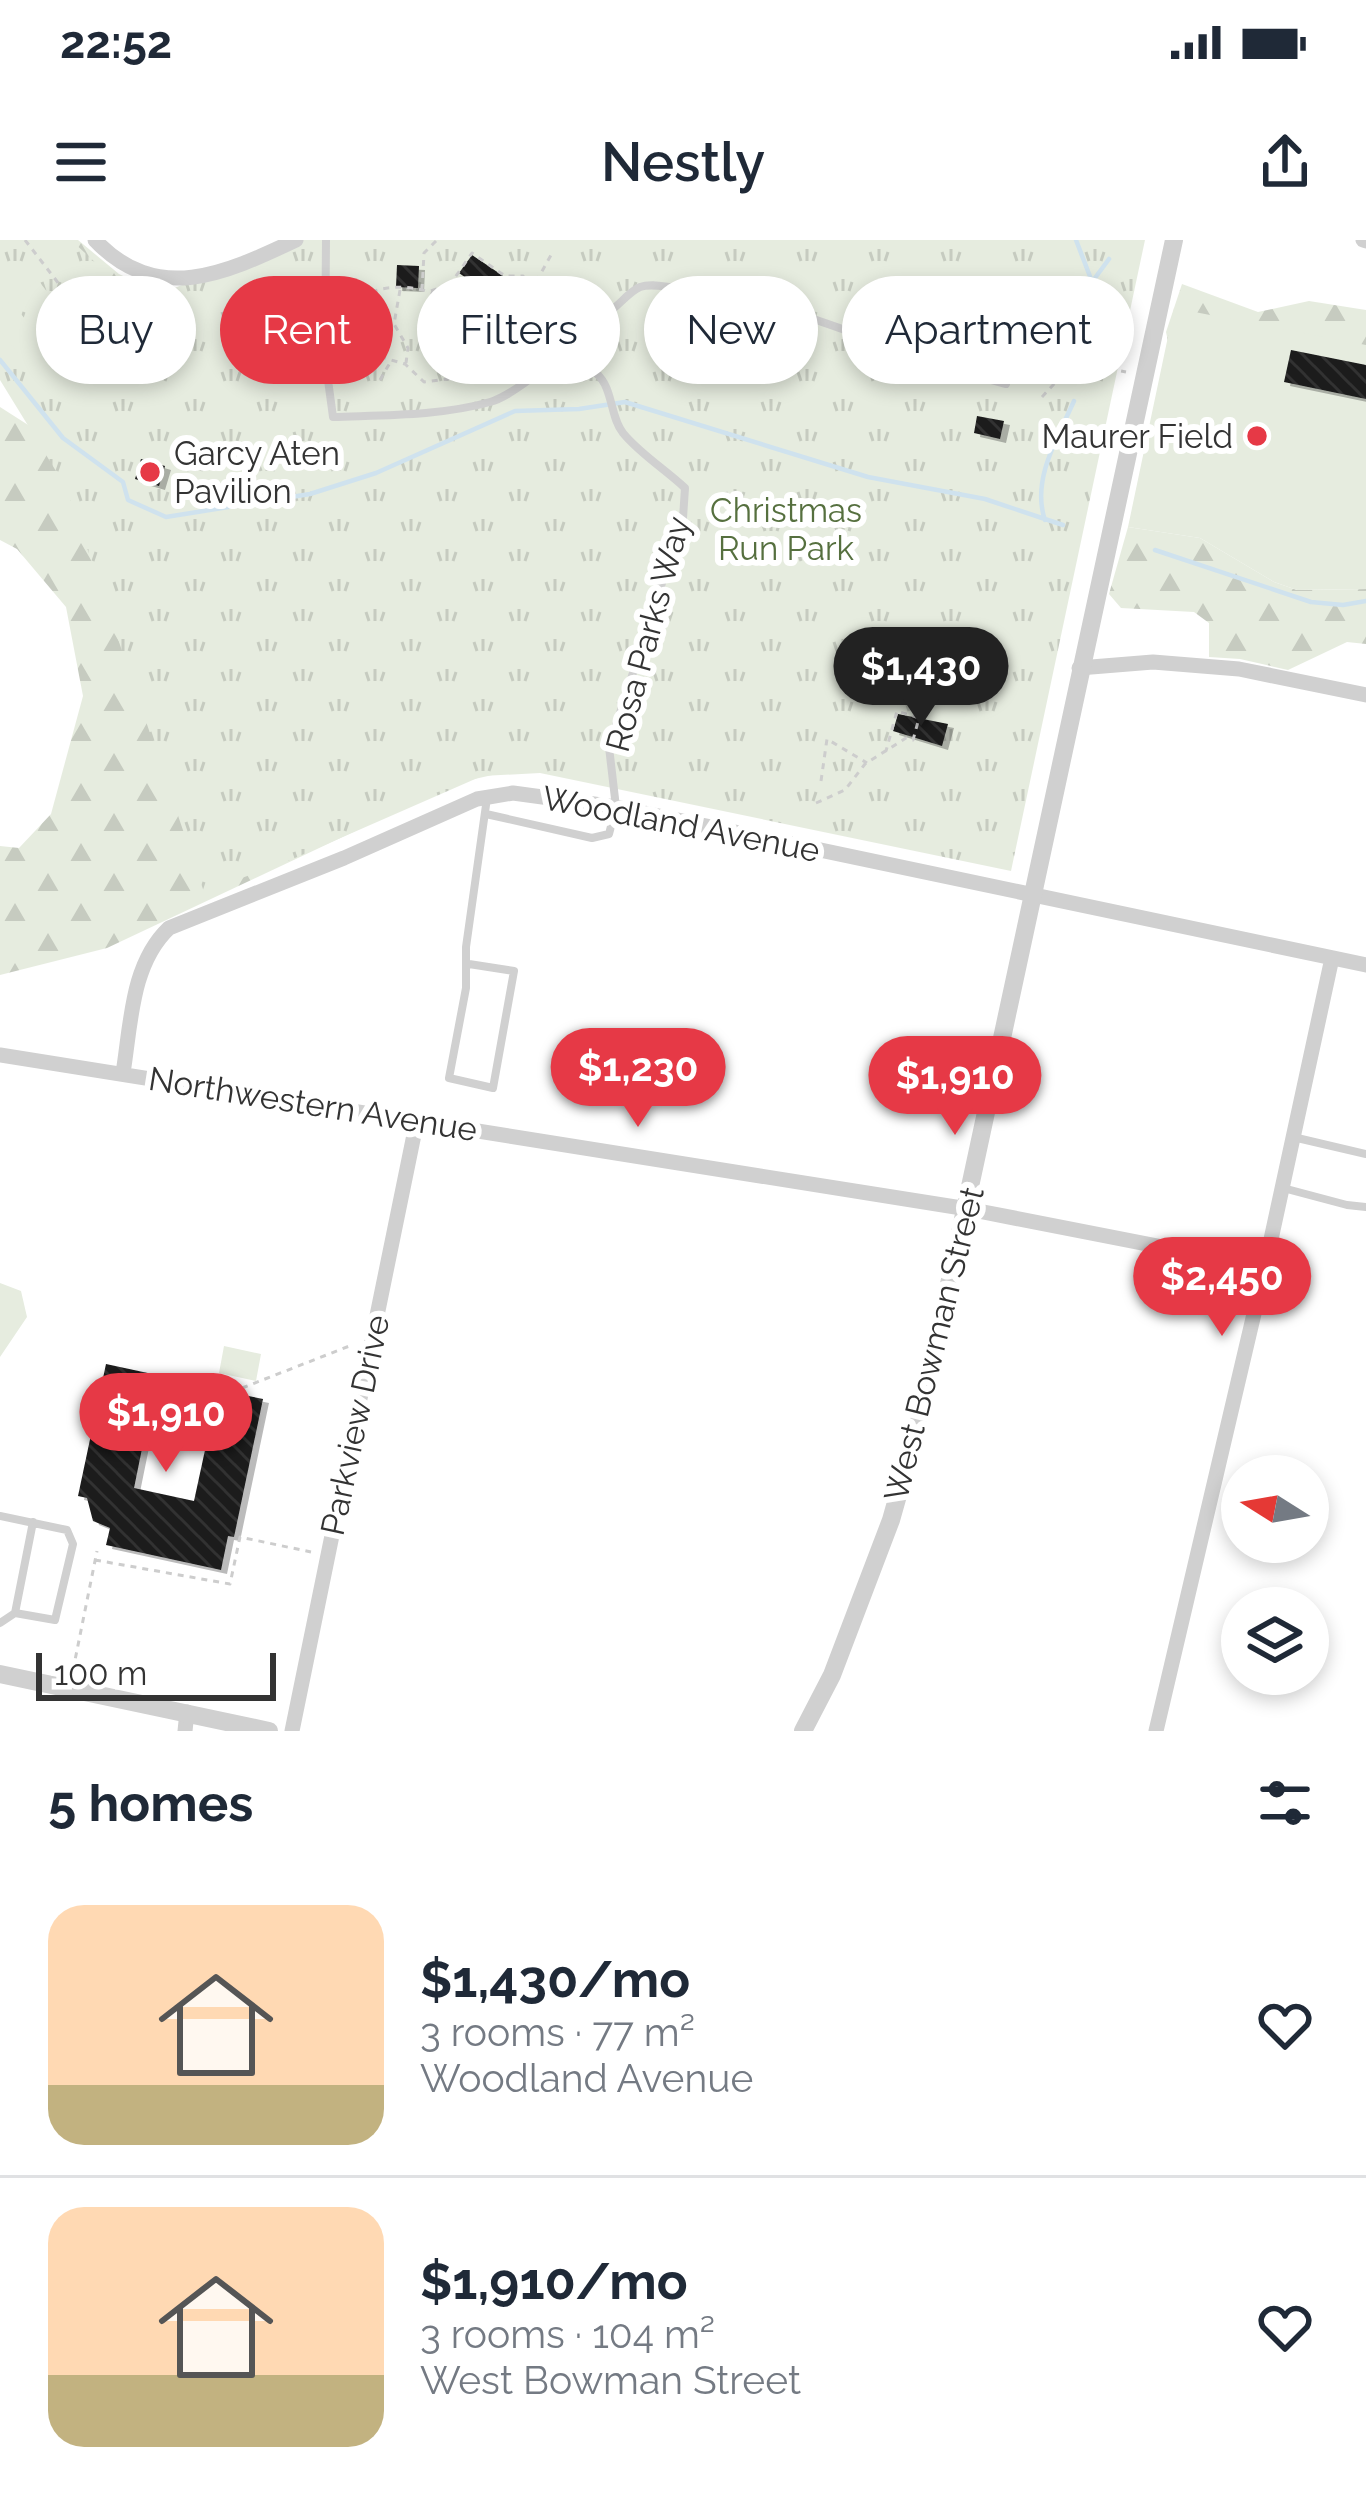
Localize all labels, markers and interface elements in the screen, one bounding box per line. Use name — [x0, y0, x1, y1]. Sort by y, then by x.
text: 22:52 — [60, 16, 172, 69]
icon: menu — [48, 129, 114, 195]
icon: share — [1252, 129, 1318, 195]
text: Nestly — [601, 130, 765, 194]
chip: Buy — [36, 276, 196, 384]
chip: Rent — [220, 276, 393, 384]
chip: Filters — [417, 276, 620, 384]
chip: New — [644, 276, 818, 384]
chip: Apartment — [842, 276, 1134, 384]
place label: Maurer Field — [1041, 417, 1233, 456]
marker: Maurer Field — [1244, 423, 1270, 449]
place label: Garcy Aten Pavilion — [174, 434, 340, 511]
marker: Garcy Aten Pavilion — [137, 459, 163, 485]
park label: Christmas Run Park — [710, 491, 862, 568]
street label: Rosa Parks Way — [598, 512, 698, 756]
pin: $1,430 — [823, 627, 1019, 729]
text: $1,430 — [860, 643, 982, 689]
street label: Woodland Avenue — [539, 778, 823, 870]
pin: $1,230 — [540, 1028, 736, 1130]
pin: $1,910 — [857, 1036, 1053, 1138]
text: $1,230 — [578, 1044, 698, 1090]
text: $1,910 — [895, 1052, 1015, 1098]
street label: Northwestern Avenue — [146, 1059, 480, 1149]
street label: West Bowman Street — [876, 1183, 992, 1505]
pin: $2,450 — [1124, 1237, 1320, 1339]
text: $2,450 — [1160, 1253, 1284, 1299]
street label: Parkview Drive — [313, 1311, 397, 1539]
pin: $1,910 — [68, 1373, 264, 1475]
text: $1,910 — [106, 1389, 226, 1435]
north arrow — [1221, 1455, 1329, 1563]
map controls — [1221, 1455, 1329, 1695]
button: layers — [1221, 1587, 1329, 1695]
scale bar — [36, 1647, 276, 1700]
text: 100 m — [54, 1654, 147, 1693]
icon: filters — [1252, 1770, 1318, 1836]
text: 5 homes — [48, 1773, 253, 1833]
text: $1,430/mo — [420, 1949, 690, 2009]
icon: home — [144, 1953, 288, 2097]
icon: heart — [1252, 1992, 1318, 2058]
text: 3 rooms · 77 m² — [420, 2009, 695, 2055]
text: Woodland Avenue — [420, 2055, 753, 2101]
text: $1,910/mo — [420, 2251, 688, 2311]
icon: home — [144, 2255, 288, 2399]
icon: heart — [1252, 2294, 1318, 2360]
text: 3 rooms · 104 m² — [420, 2311, 715, 2357]
text: West Bowman Street — [420, 2357, 801, 2403]

